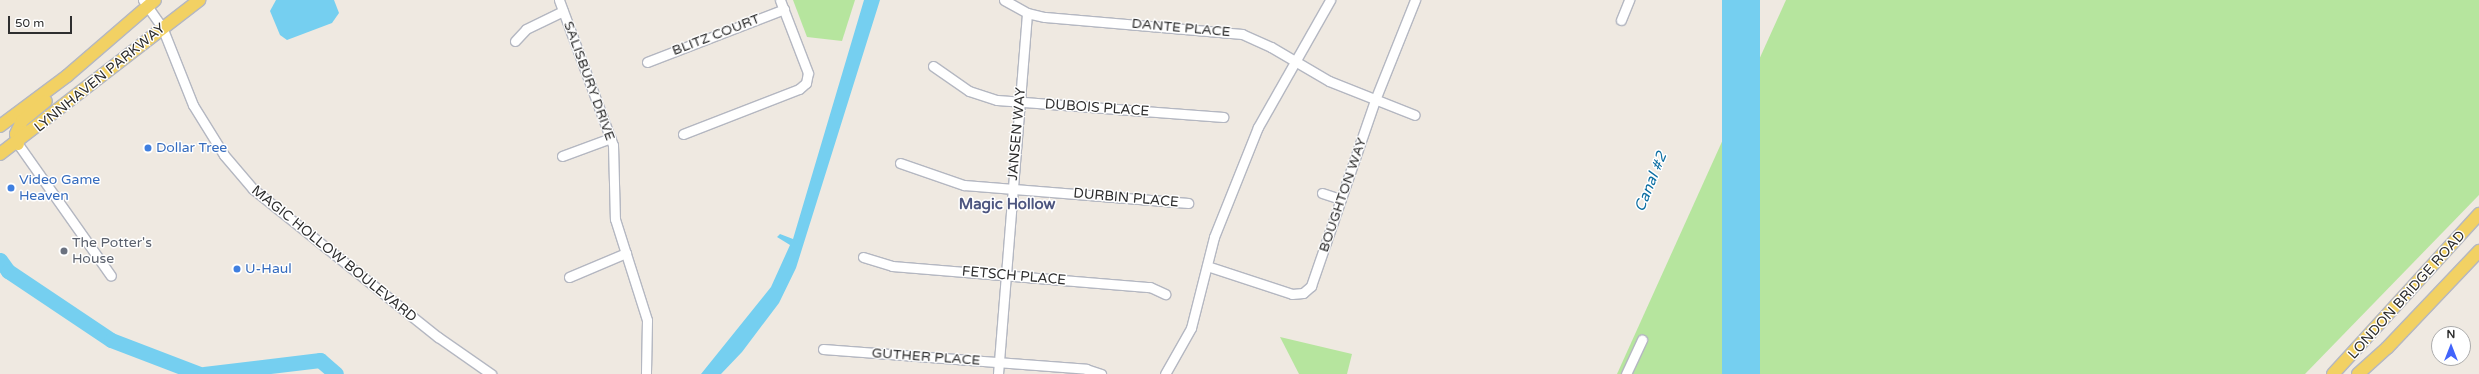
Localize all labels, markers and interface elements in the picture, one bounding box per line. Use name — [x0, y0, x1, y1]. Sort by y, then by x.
scale bar — [10, 8, 74, 34]
street label: BLITZ COURT — [670, 11, 762, 59]
street label: DANTE PLACE — [1131, 15, 1231, 41]
text: 50 m — [15, 16, 44, 30]
street label: SALISBURY DRIVE — [560, 19, 618, 143]
street label: LYNNHAVEN PARKWAY — [31, 20, 169, 136]
street label: JANSEN WAY — [1005, 87, 1029, 181]
street label: DUBOIS PLACE — [1044, 96, 1150, 120]
street label: BOUGHTON WAY — [1316, 136, 1370, 254]
place label: Dollar Tree — [156, 140, 227, 156]
marker: Dollar Tree — [143, 143, 153, 153]
water label: Canal #2 — [1631, 150, 1671, 214]
place label: Video Game Heaven — [19, 172, 100, 204]
street label: MAGIC HOLLOW BOULEVARD — [248, 182, 420, 326]
marker: Video Game Heaven — [6, 183, 16, 193]
street label: DURBIN PLACE — [1073, 185, 1179, 211]
district label: Magic Hollow — [959, 196, 1055, 214]
street label: LONDON BRIDGE ROAD — [2345, 227, 2469, 363]
place label: The Potter's House — [72, 235, 152, 268]
marker: The Potter's House — [59, 246, 69, 256]
place label: U-Haul — [245, 261, 292, 277]
street label: FETSCH PLACE — [961, 263, 1067, 289]
marker: U-Haul — [232, 264, 242, 274]
north arrow — [2431, 326, 2471, 366]
street label: GUTHER PLACE — [871, 345, 981, 369]

